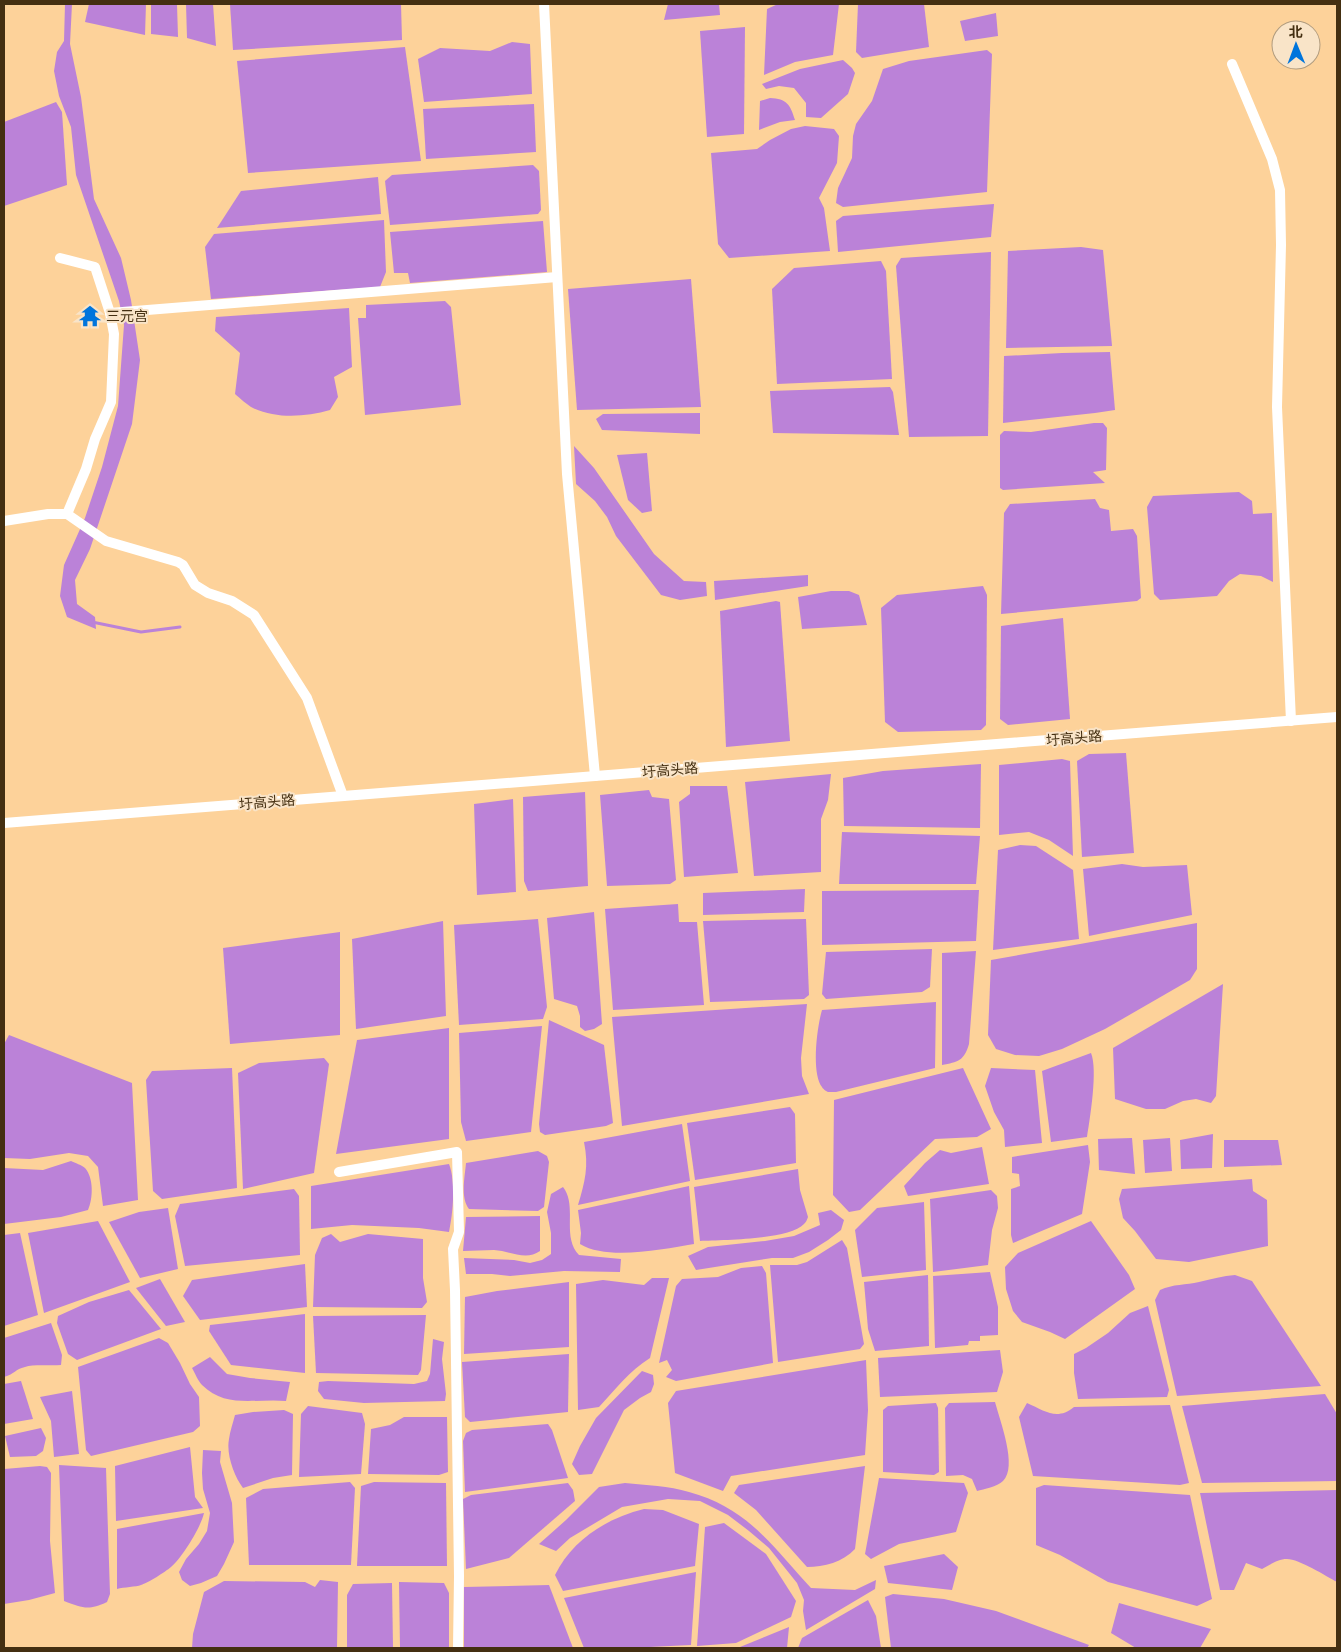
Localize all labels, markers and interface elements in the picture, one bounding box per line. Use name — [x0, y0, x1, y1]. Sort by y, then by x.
north arrow — [1271, 20, 1321, 70]
text: 北 — [1289, 23, 1303, 41]
temple icon: 三元宫 — [77, 303, 103, 329]
place label: 三元宫 — [106, 307, 148, 325]
street label: 圩高头路 — [1045, 727, 1103, 749]
street label: 圩高头路 — [641, 759, 699, 781]
street label: 圩高头路 — [238, 791, 296, 813]

